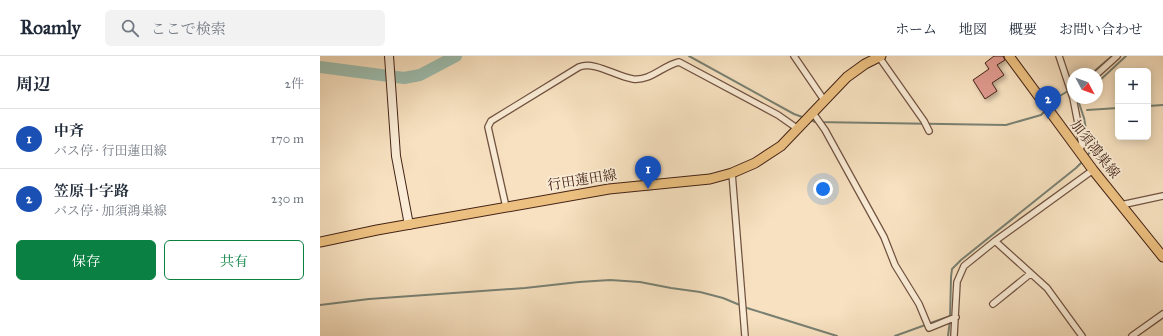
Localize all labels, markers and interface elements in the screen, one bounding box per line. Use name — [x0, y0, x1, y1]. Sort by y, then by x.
search box — [105, 10, 385, 46]
text: Roamly — [20, 16, 81, 39]
icon: search — [119, 17, 141, 39]
text: ここで検索 — [151, 20, 226, 38]
text: ホーム — [895, 21, 937, 38]
text: 地図 — [959, 21, 987, 38]
text: 概要 — [1009, 21, 1037, 38]
text: お問い合わせ — [1059, 21, 1143, 38]
north arrow — [1067, 68, 1103, 104]
map controls — [1115, 68, 1151, 140]
button: + — [1115, 68, 1151, 104]
text: 周辺 — [16, 74, 50, 95]
text: 2件 — [285, 76, 304, 92]
pin: 2 — [1035, 86, 1061, 119]
button: − — [1115, 104, 1151, 140]
street label: 加須鴻巣線 — [1067, 116, 1123, 182]
text: 中斉 — [54, 122, 84, 140]
text: 1 — [26, 131, 32, 147]
text: 170 m — [271, 131, 304, 147]
text: バス停 · 行田蓮田線 — [54, 143, 166, 159]
pin: 1 — [635, 156, 661, 189]
street label: 行田蓮田線 — [546, 166, 618, 194]
your location — [813, 179, 833, 199]
text: 笠原十字路 — [54, 182, 129, 200]
text: 2 — [26, 191, 32, 207]
text: 230 m — [271, 191, 304, 207]
text: バス停 · 加須鴻巣線 — [54, 203, 166, 219]
button: 保存 — [16, 240, 156, 280]
button: 共有 — [164, 240, 304, 280]

